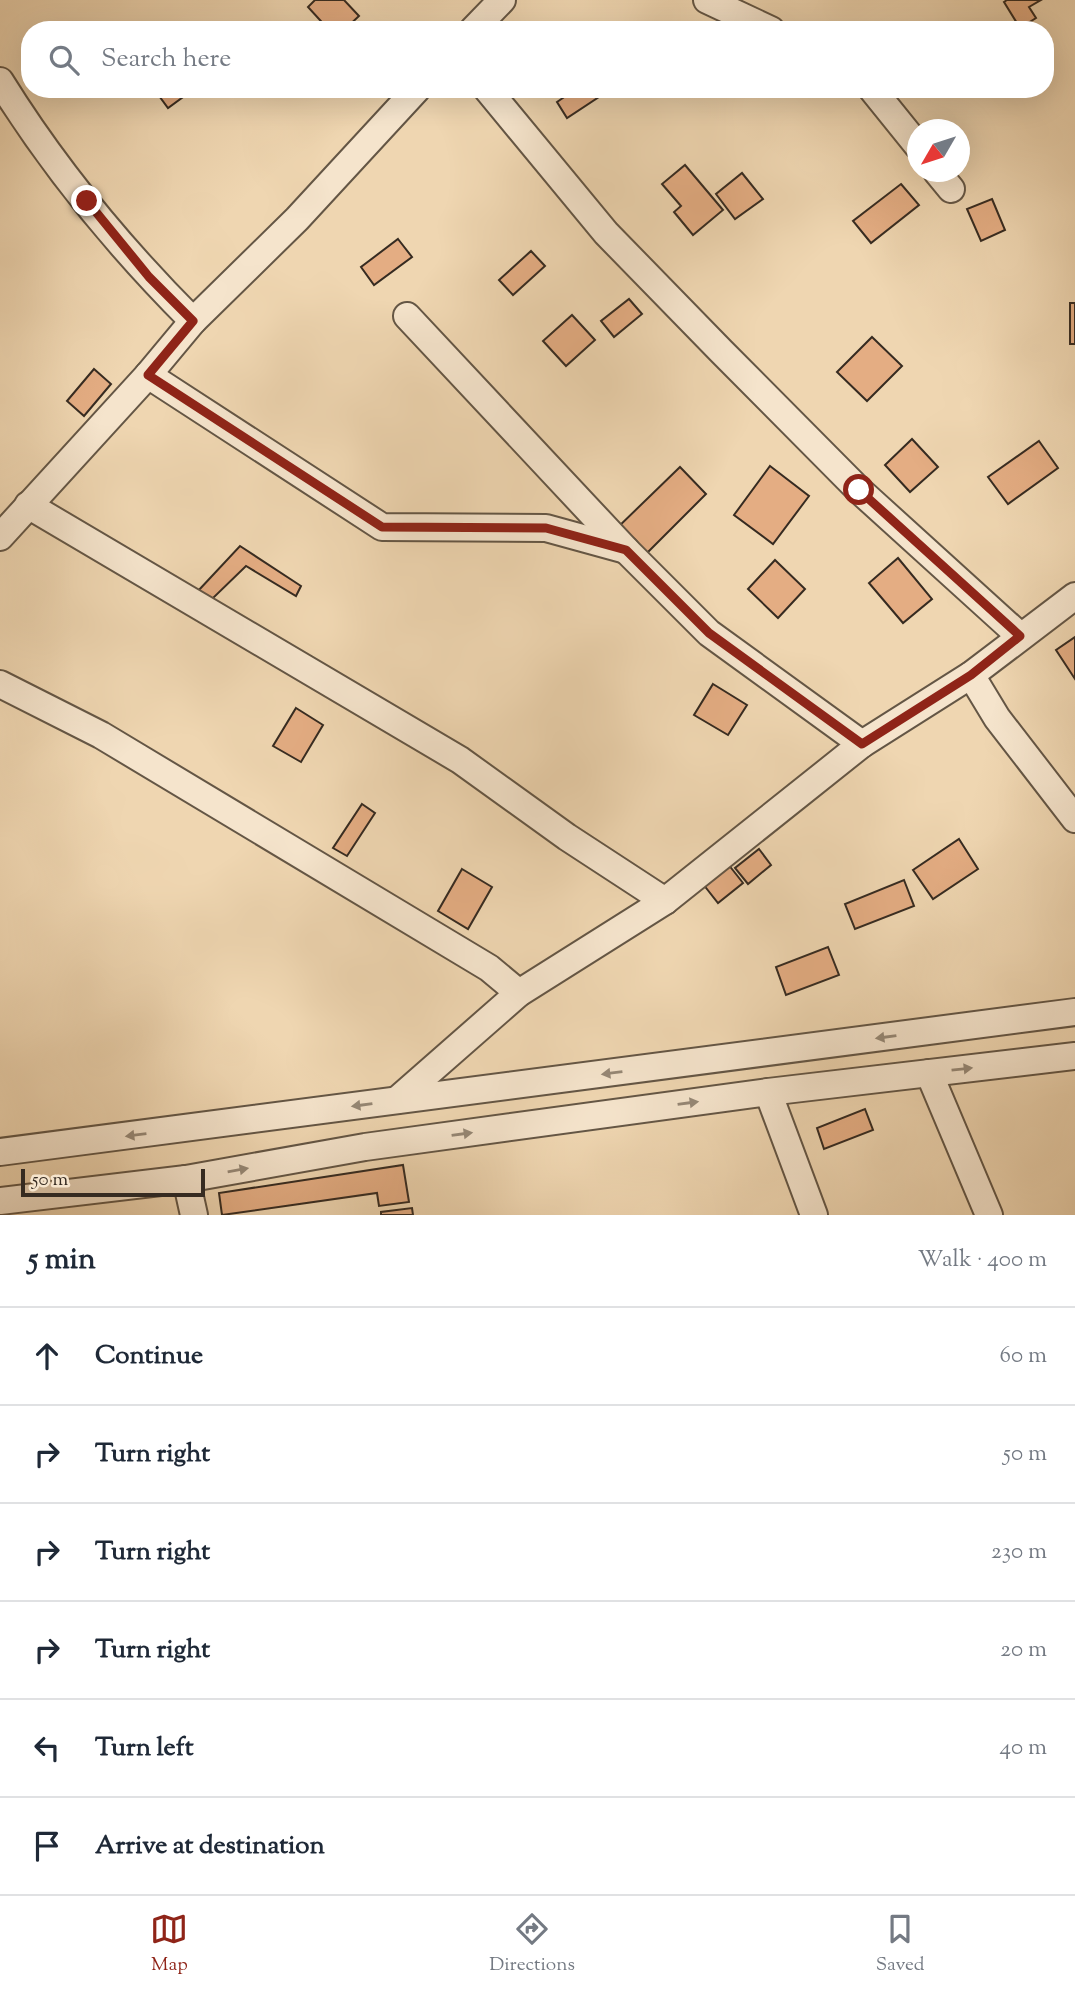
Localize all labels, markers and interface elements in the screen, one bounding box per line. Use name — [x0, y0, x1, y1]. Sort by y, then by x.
search box — [21, 21, 1054, 98]
icon: search — [45, 41, 83, 79]
text: Search here — [101, 41, 231, 78]
north arrow — [907, 119, 970, 182]
route end — [71, 185, 102, 216]
route start — [843, 474, 874, 505]
one-way arrow — [875, 1031, 897, 1042]
one-way arrow — [951, 1063, 973, 1074]
one-way arrow — [601, 1067, 623, 1078]
one-way arrow — [677, 1098, 699, 1109]
one-way arrow — [351, 1100, 373, 1111]
one-way arrow — [451, 1128, 473, 1139]
one-way arrow — [125, 1129, 147, 1140]
one-way arrow — [227, 1164, 249, 1175]
scale bar — [21, 1166, 205, 1198]
text: 50 m — [32, 1167, 68, 1194]
text: 5 min — [28, 1239, 96, 1282]
text: Walk · 400 m — [918, 1244, 1047, 1277]
icon: ahead — [28, 1337, 66, 1375]
text: Continue — [95, 1338, 203, 1375]
text: 60 m — [999, 1340, 1047, 1373]
icon: right — [28, 1435, 66, 1473]
text: Turn right — [95, 1436, 210, 1473]
text: 50 m — [1003, 1438, 1047, 1471]
icon: right — [28, 1533, 66, 1571]
text: Turn right — [95, 1534, 210, 1571]
text: 230 m — [991, 1536, 1047, 1569]
icon: right — [28, 1631, 66, 1669]
text: Turn right — [95, 1632, 210, 1669]
text: 20 m — [1000, 1634, 1047, 1667]
icon: left — [28, 1729, 66, 1767]
text: Turn left — [95, 1730, 194, 1767]
text: 40 m — [1000, 1732, 1047, 1765]
icon: arrive — [28, 1827, 66, 1865]
text: Arrive at destination — [95, 1828, 325, 1865]
tab: Map — [150, 1910, 188, 1979]
tab: Directions — [489, 1910, 575, 1979]
tab: Saved — [876, 1910, 925, 1979]

